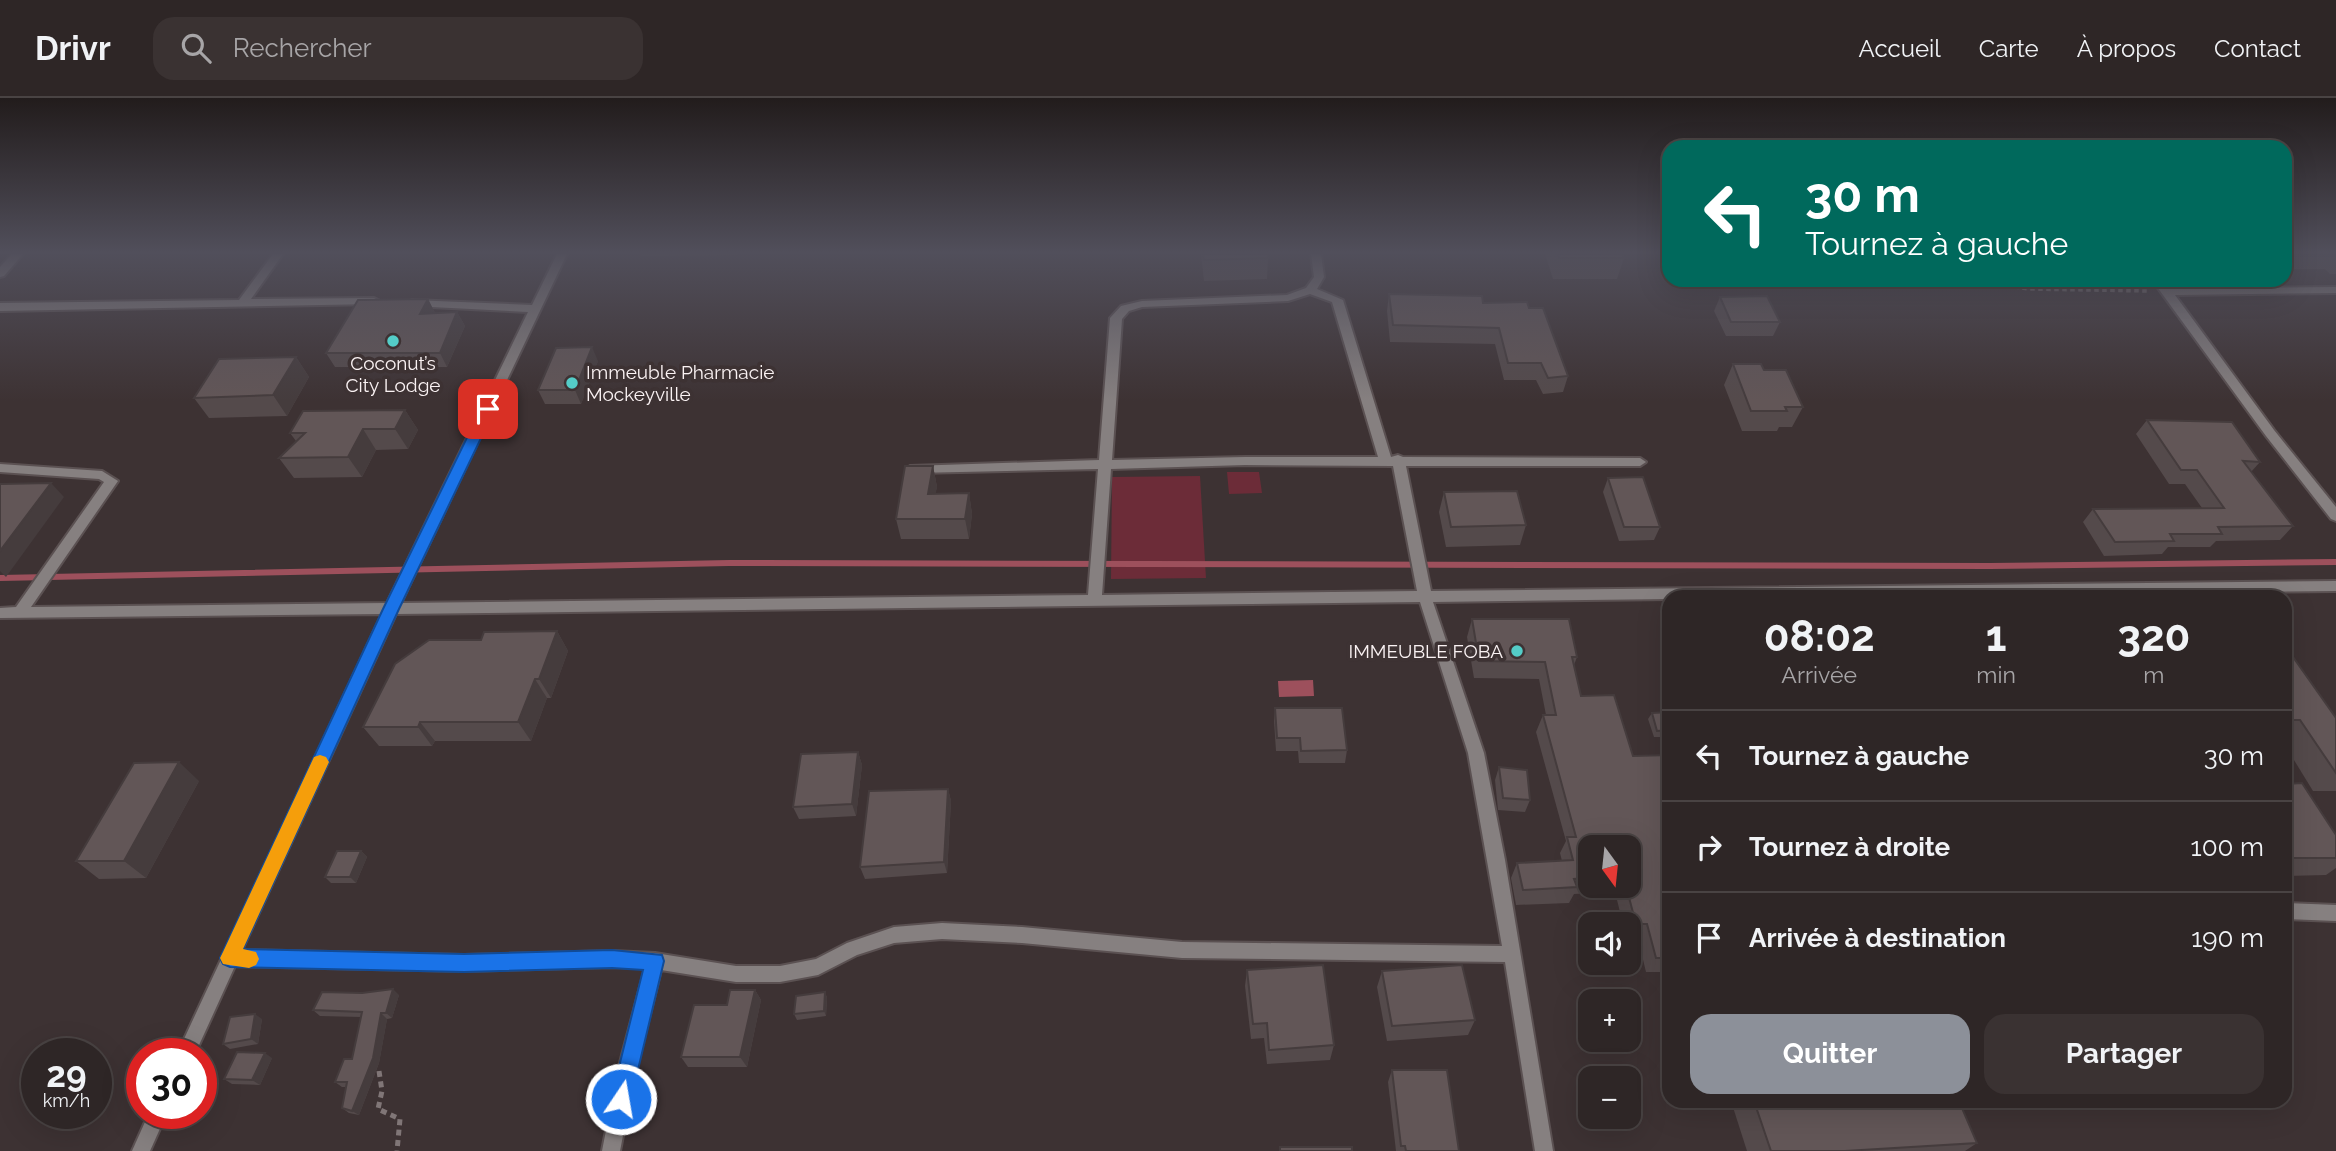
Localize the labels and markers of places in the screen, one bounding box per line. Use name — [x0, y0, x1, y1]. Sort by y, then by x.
marker: Coconut’s City Lodge — [385, 333, 401, 349]
place label: Coconut’s City Lodge — [345, 352, 441, 396]
place label: Immeuble Pharmacie Mockeyville — [586, 361, 774, 405]
marker: Immeuble Pharmacie Mockeyville — [564, 375, 580, 391]
pin — [458, 379, 518, 439]
place label: IMMEUBLE FOBA — [1348, 640, 1503, 662]
marker: IMMEUBLE FOBA — [1509, 643, 1525, 659]

